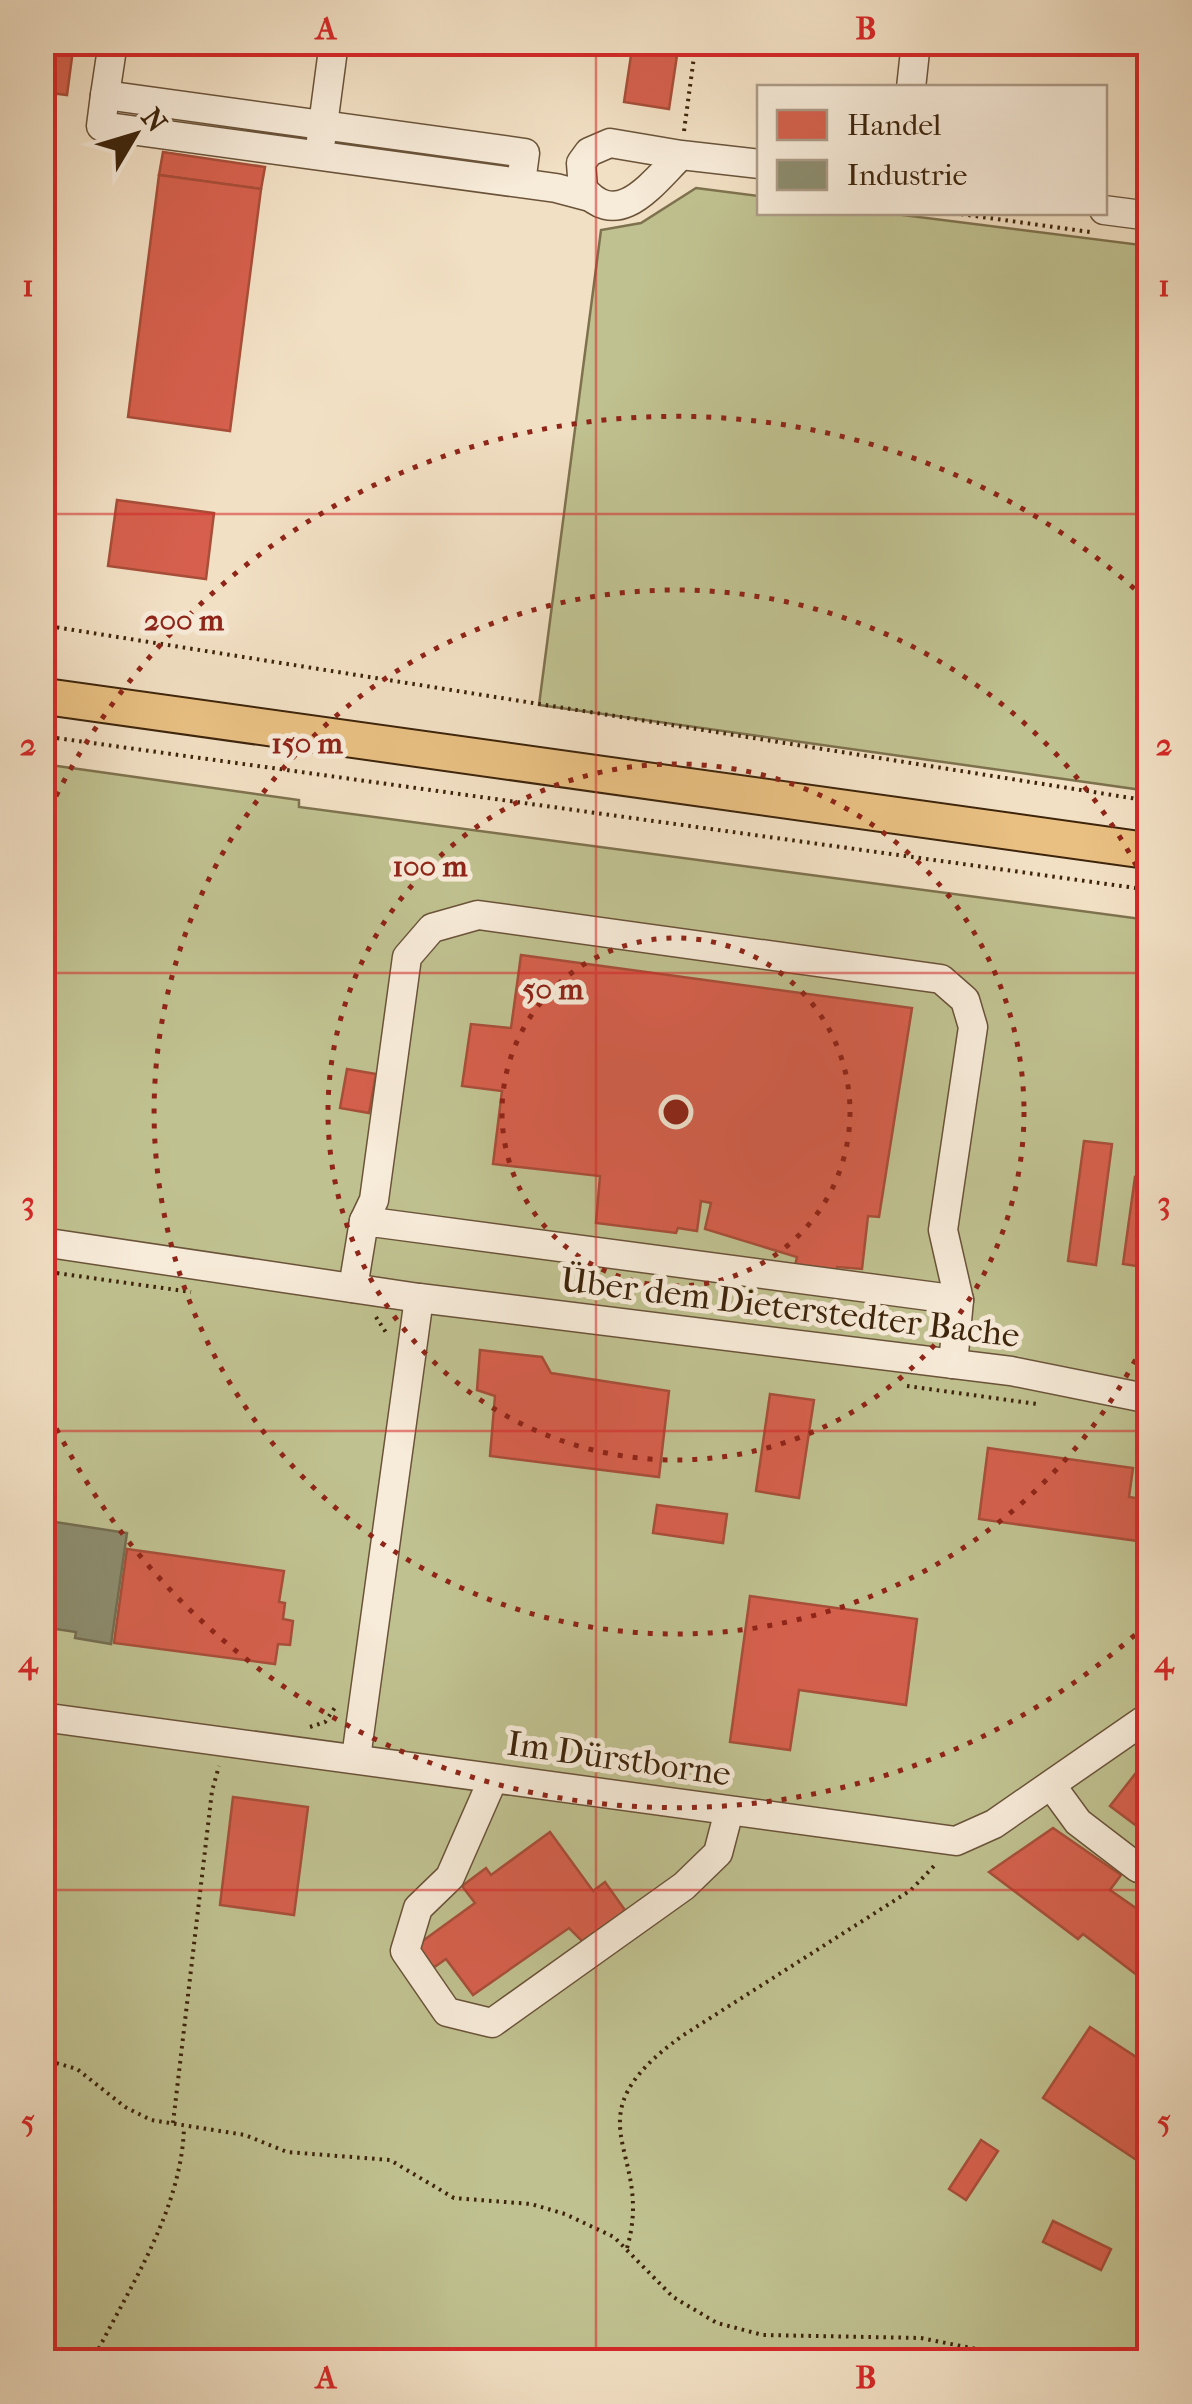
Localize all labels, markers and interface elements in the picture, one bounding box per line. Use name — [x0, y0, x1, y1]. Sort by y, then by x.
text: A — [314, 10, 338, 47]
text: B — [856, 10, 876, 47]
north arrow — [85, 85, 185, 185]
legend — [757, 85, 1107, 215]
text: N — [135, 101, 174, 139]
text: Handel — [847, 108, 941, 143]
text: Industrie — [847, 158, 967, 193]
text: 1 — [22, 267, 34, 304]
text: 1 — [1158, 267, 1170, 304]
text: 200 m — [144, 603, 225, 638]
text: 2 — [20, 726, 36, 763]
text: 150 m — [271, 726, 344, 761]
text: 2 — [1156, 726, 1172, 763]
text: 100 m — [392, 849, 469, 884]
text: 50 m — [523, 972, 584, 1007]
centre of rings — [658, 1094, 694, 1130]
text: 3 — [21, 1184, 35, 1221]
text: 3 — [1157, 1184, 1171, 1221]
street label: Über dem Dieterstedter Bache — [558, 1259, 1022, 1356]
text: 4 — [18, 1643, 40, 1681]
text: 4 — [1154, 1643, 1176, 1681]
street label: Im Dürstborne — [505, 1723, 733, 1794]
text: 5 — [21, 2102, 35, 2139]
text: 5 — [1157, 2102, 1171, 2139]
text: A — [314, 2359, 338, 2396]
text: B — [856, 2359, 876, 2396]

